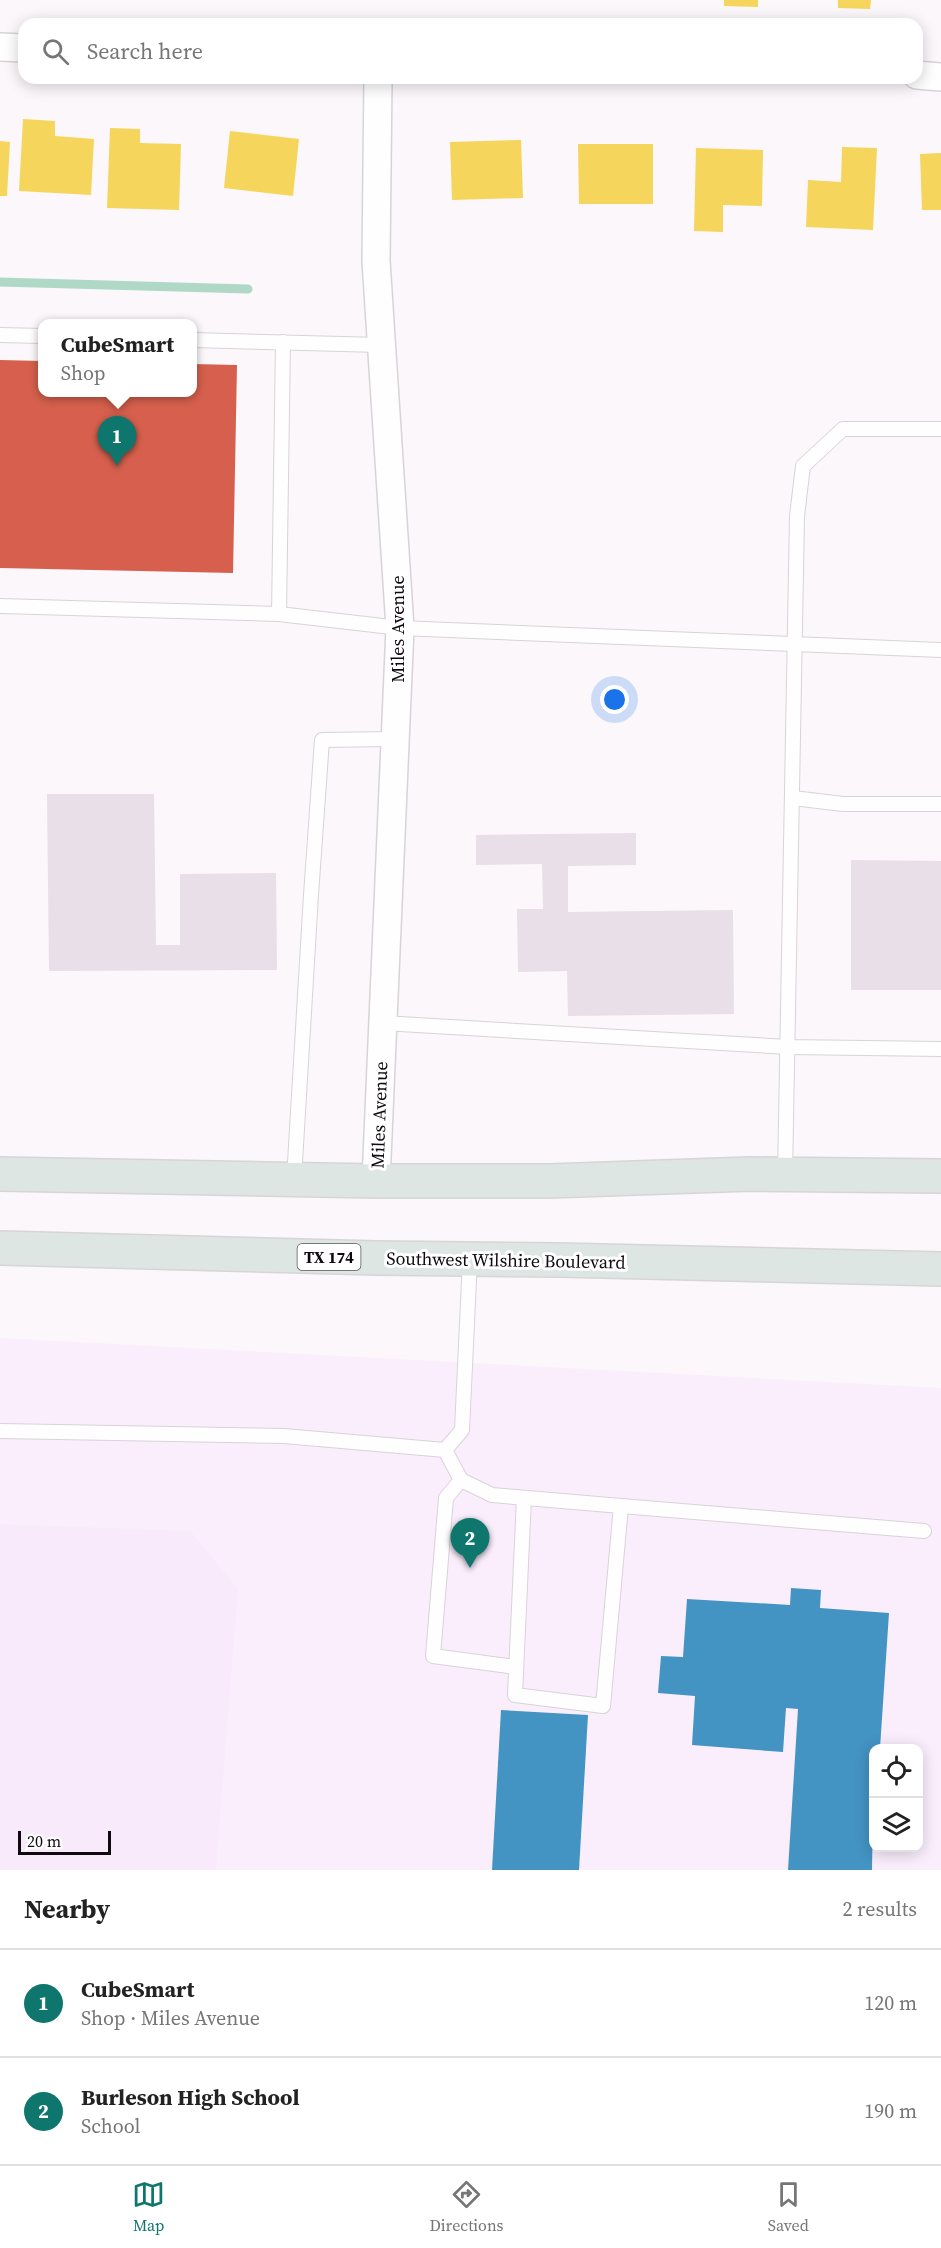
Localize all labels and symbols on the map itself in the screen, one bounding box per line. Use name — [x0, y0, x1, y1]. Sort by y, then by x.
pin: 1 — [98, 416, 136, 466]
street label: Miles Avenue — [385, 575, 410, 683]
your location — [600, 685, 629, 714]
street label: Miles Avenue — [365, 1061, 393, 1169]
road number: TX 174 — [298, 1244, 360, 1270]
street label: Southwest Wilshire Boulevard — [386, 1245, 626, 1275]
pin: 2 — [450, 1518, 490, 1568]
scale bar — [18, 1828, 111, 1856]

